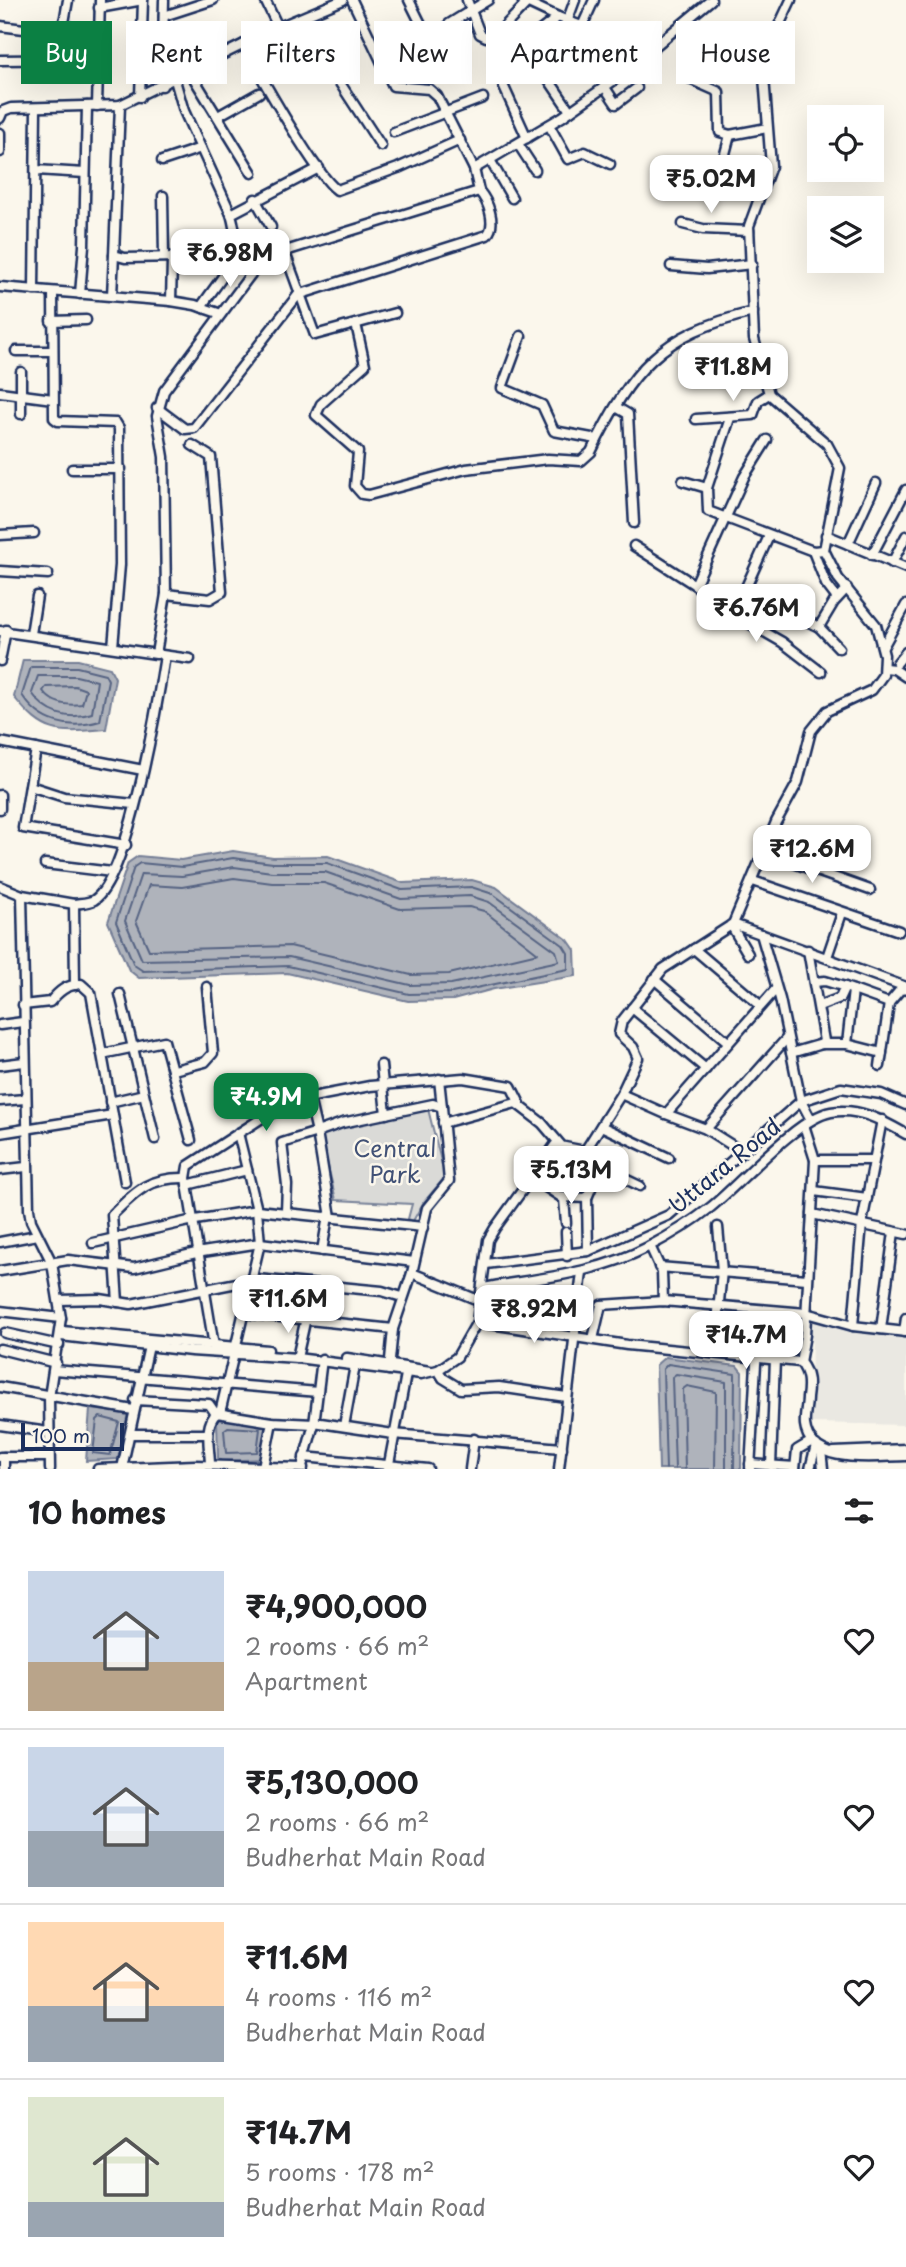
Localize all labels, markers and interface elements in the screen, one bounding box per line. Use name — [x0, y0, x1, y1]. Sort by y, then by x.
chip: Buy — [21, 21, 112, 84]
chip: Rent — [126, 21, 227, 84]
chip: Filters — [241, 21, 360, 84]
chip: New — [374, 21, 472, 84]
chip: Apartment — [486, 21, 662, 84]
chip: House — [676, 21, 795, 84]
map controls — [807, 105, 884, 273]
button: locate — [807, 105, 884, 182]
pin: ₹5.02M — [654, 156, 768, 215]
text: ₹5.02M — [666, 160, 756, 195]
button: layers — [807, 196, 884, 273]
pin: ₹6.98M — [173, 230, 287, 289]
text: ₹6.98M — [187, 234, 273, 269]
pin: ₹11.8M — [676, 344, 790, 403]
text: ₹11.8M — [694, 348, 772, 383]
pin: ₹6.76M — [699, 584, 813, 644]
text: ₹6.76M — [712, 589, 800, 624]
pin: ₹12.6M — [755, 826, 869, 885]
text: ₹12.6M — [769, 830, 855, 865]
pin: ₹4.9M — [217, 1074, 315, 1133]
text: ₹4.9M — [230, 1078, 302, 1113]
street label: Uttara Road — [660, 1109, 788, 1221]
park label: Central Park — [353, 1130, 437, 1191]
pin: ₹5.13M — [514, 1146, 628, 1206]
text: ₹5.13M — [530, 1151, 612, 1186]
pin: ₹11.6M — [231, 1276, 345, 1335]
text: ₹11.6M — [248, 1280, 328, 1315]
pin: ₹8.92M — [477, 1286, 591, 1345]
text: ₹8.92M — [490, 1290, 578, 1325]
pin: ₹14.7M — [689, 1312, 803, 1371]
text: ₹14.7M — [705, 1316, 787, 1351]
scale bar — [21, 1420, 124, 1452]
text: 100 m — [32, 1421, 90, 1449]
text: 10 homes — [28, 1489, 166, 1534]
icon: filters — [840, 1492, 878, 1530]
text: ₹4,900,000 — [245, 1583, 427, 1628]
icon: home — [84, 1599, 168, 1683]
icon: heart — [840, 1622, 878, 1660]
text: 2 rooms · 66 m² — [245, 1628, 429, 1663]
text: Apartment — [245, 1663, 368, 1698]
text: ₹5,130,000 — [245, 1759, 419, 1804]
icon: home — [84, 1775, 168, 1859]
icon: heart — [840, 1798, 878, 1836]
text: 2 rooms · 66 m² — [245, 1804, 429, 1839]
text: Budherhat Main Road — [245, 1839, 486, 1874]
text: ₹11.6M — [245, 1934, 349, 1979]
icon: home — [84, 1950, 168, 2034]
icon: heart — [840, 1973, 878, 2011]
text: 4 rooms · 116 m² — [245, 1979, 432, 2014]
text: Budherhat Main Road — [245, 2014, 486, 2049]
text: ₹14.7M — [245, 2109, 352, 2154]
icon: home — [84, 2125, 168, 2209]
icon: heart — [840, 2148, 878, 2186]
text: 5 rooms · 178 m² — [245, 2154, 435, 2189]
text: Budherhat Main Road — [245, 2189, 486, 2224]

